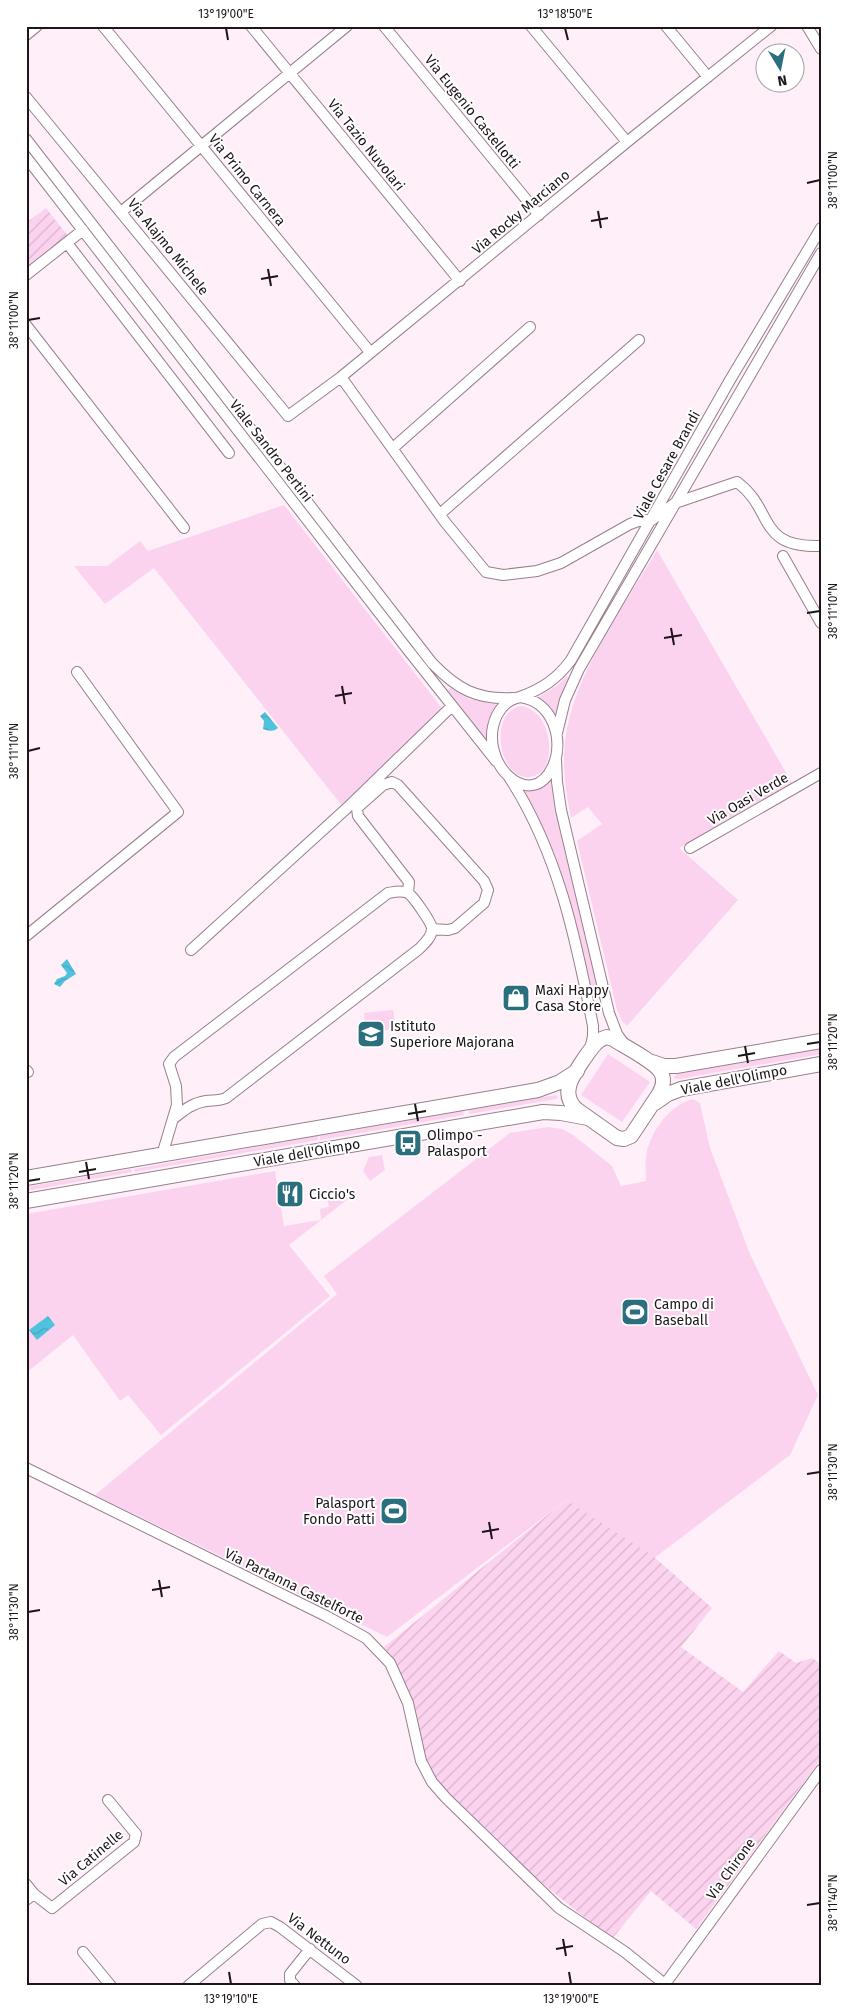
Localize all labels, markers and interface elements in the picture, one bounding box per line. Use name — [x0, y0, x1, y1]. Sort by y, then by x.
text: 13°19'00"E — [198, 7, 254, 21]
text: 13°18'50"E — [537, 7, 593, 21]
north arrow — [754, 42, 804, 92]
street label: Via Eugenio Castellotti — [421, 52, 523, 172]
text: N — [776, 71, 788, 89]
street label: Via Tazio Nuvolari — [324, 96, 408, 194]
street label: Via Primo Carnera — [205, 131, 289, 229]
text: 38°11'00"N — [826, 151, 840, 209]
street label: Via Rocky Marciano — [469, 166, 573, 258]
street label: Via Alajmo Michele — [124, 195, 212, 299]
text: 38°11'00"N — [7, 291, 21, 349]
street label: Viale Sandro Pertini — [226, 396, 316, 506]
street label: Viale Cesare Brandi — [630, 408, 704, 522]
text: 38°11'10"N — [826, 583, 840, 639]
text: 38°11'10"N — [7, 723, 21, 779]
street label: Via Oasi Verde — [705, 769, 791, 829]
place label: Maxi Happy Casa Store — [535, 982, 609, 1015]
shop icon: Maxi Happy Casa Store — [501, 983, 531, 1013]
text: 38°11'20"N — [826, 1013, 840, 1071]
place label: Istituto Superiore Majorana — [390, 1018, 514, 1051]
school or university icon: Istituto Superiore Majorana — [356, 1019, 386, 1049]
street label: Viale dell'Olimpo — [679, 1061, 789, 1099]
place label: Olimpo - Palasport — [427, 1127, 488, 1160]
bus stop icon: Olimpo - Palasport — [393, 1128, 423, 1158]
street label: Viale dell'Olimpo — [252, 1135, 362, 1171]
text: 38°11'20"N — [7, 1152, 21, 1210]
restaurant icon: Ciccio's — [275, 1179, 305, 1209]
place label: Ciccio's — [309, 1186, 356, 1203]
place label: Campo di Baseball — [654, 1296, 714, 1329]
sports icon: Campo di Baseball — [620, 1297, 650, 1327]
text: 38°11'30"N — [826, 1443, 840, 1501]
place label: Palasport Fondo Patti — [303, 1495, 376, 1528]
sports icon: Palasport Fondo Patti — [379, 1496, 409, 1526]
street label: Via Partanna Castelforte — [222, 1545, 366, 1627]
text: 38°11'30"N — [7, 1583, 21, 1641]
street label: Via Catinelle — [55, 1826, 127, 1890]
street label: Via Chirone — [703, 1835, 759, 1903]
text: 38°11'40"N — [826, 1874, 840, 1932]
street label: Via Nettuno — [284, 1910, 354, 1968]
text: 13°19'10"E — [204, 1992, 258, 2006]
text: 13°19'00"E — [543, 1992, 599, 2006]

